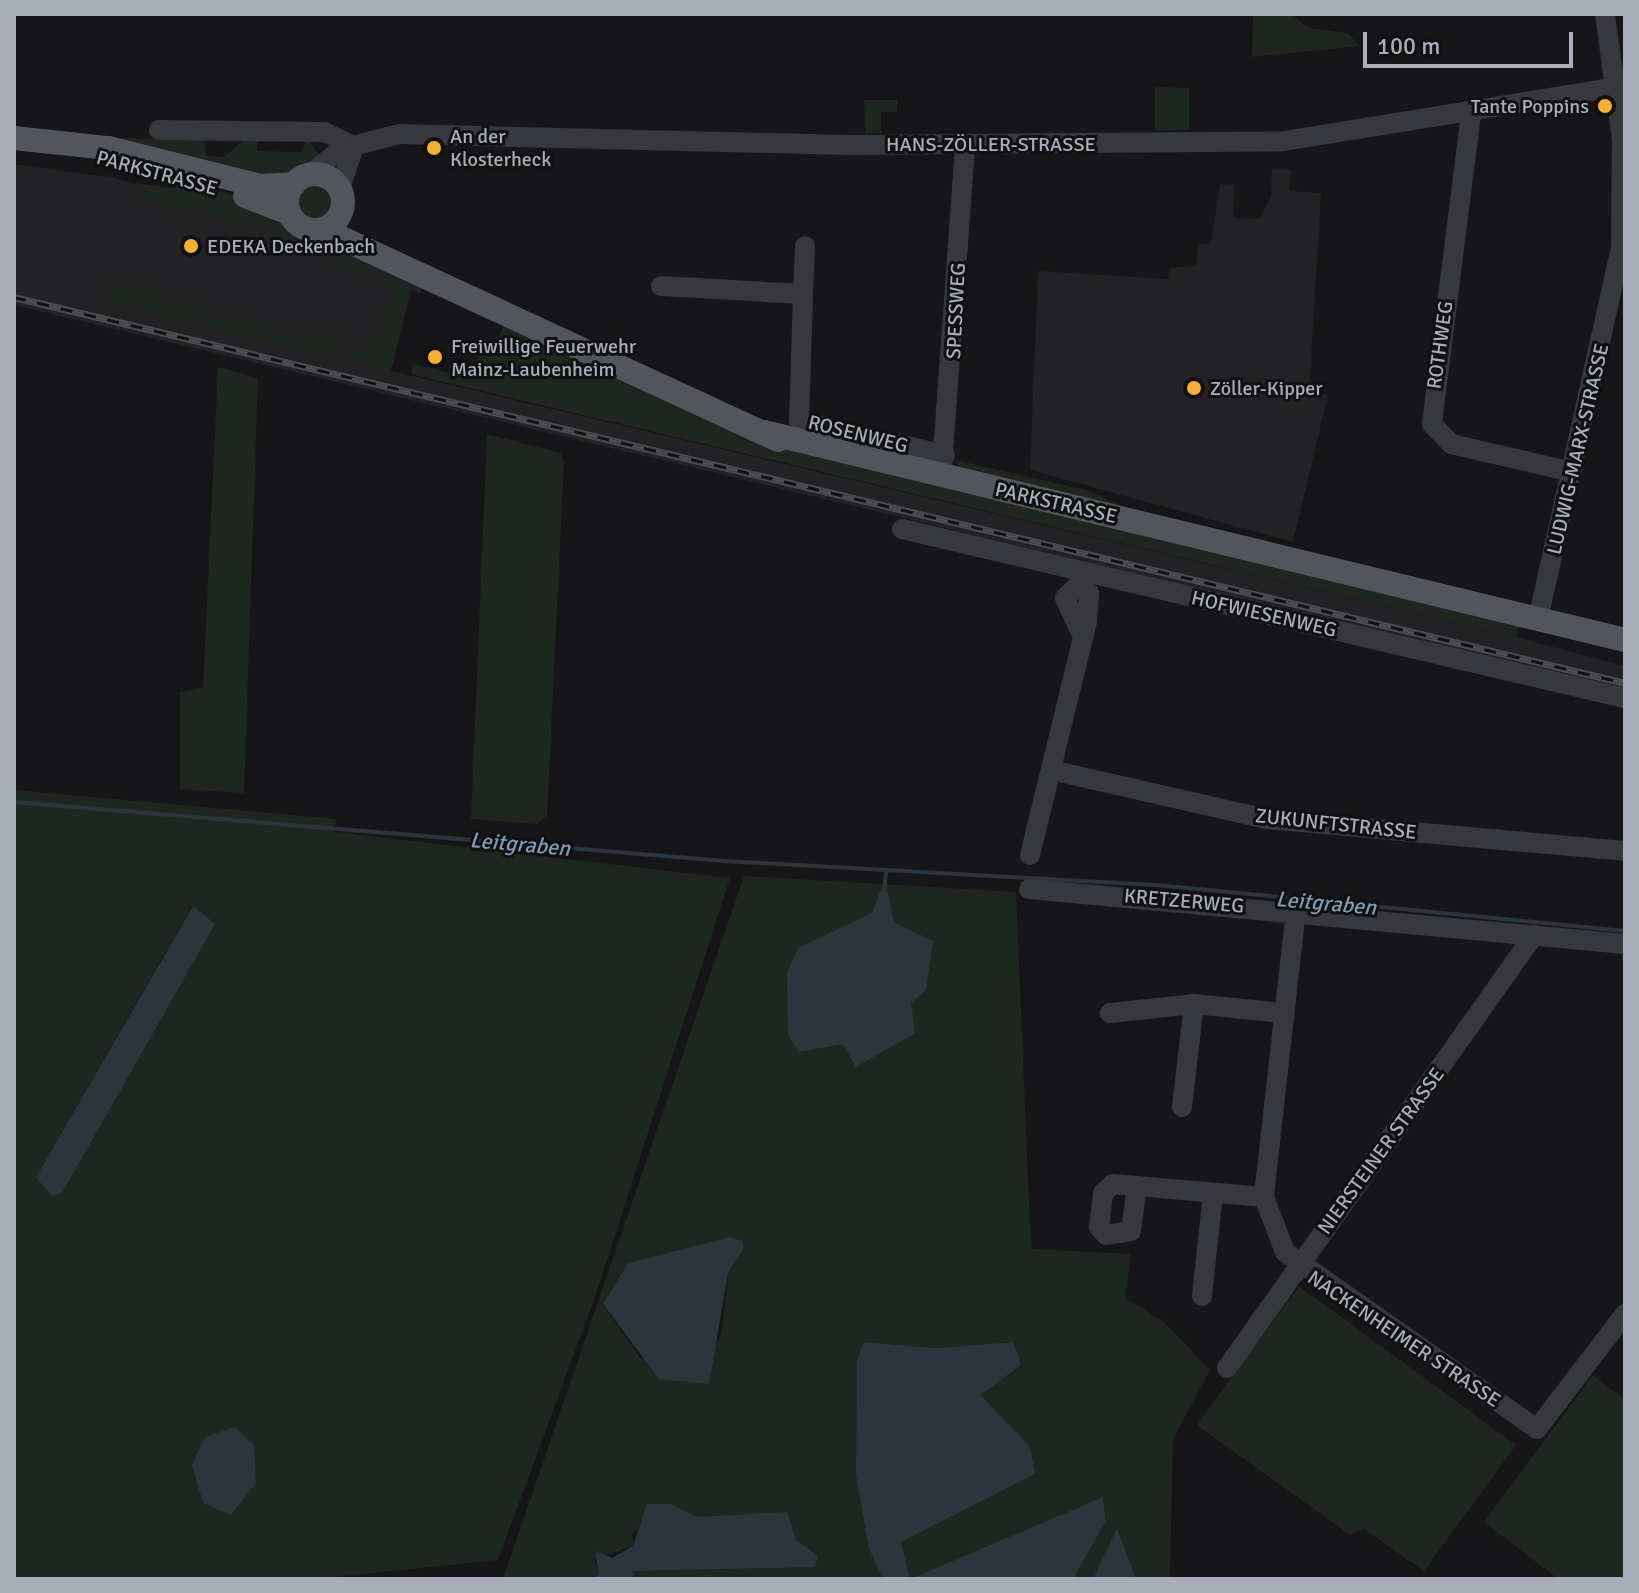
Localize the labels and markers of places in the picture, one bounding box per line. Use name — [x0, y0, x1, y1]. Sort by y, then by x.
place label: Tante Poppins — [1471, 94, 1589, 118]
marker: Tante Poppins — [1596, 97, 1614, 115]
place label: An der Klosterheck — [450, 124, 551, 171]
marker: An der Klosterheck — [425, 139, 443, 157]
place label: EDEKA Deckenbach — [207, 234, 375, 258]
marker: EDEKA Deckenbach — [182, 237, 200, 255]
place label: Freiwillige Feuerwehr Mainz-Laubenheim — [451, 334, 636, 381]
marker: Freiwillige Feuerwehr Mainz-Laubenheim — [426, 348, 444, 366]
place label: Zöller-Kipper — [1210, 376, 1323, 400]
marker: Zöller-Kipper — [1185, 379, 1203, 397]

